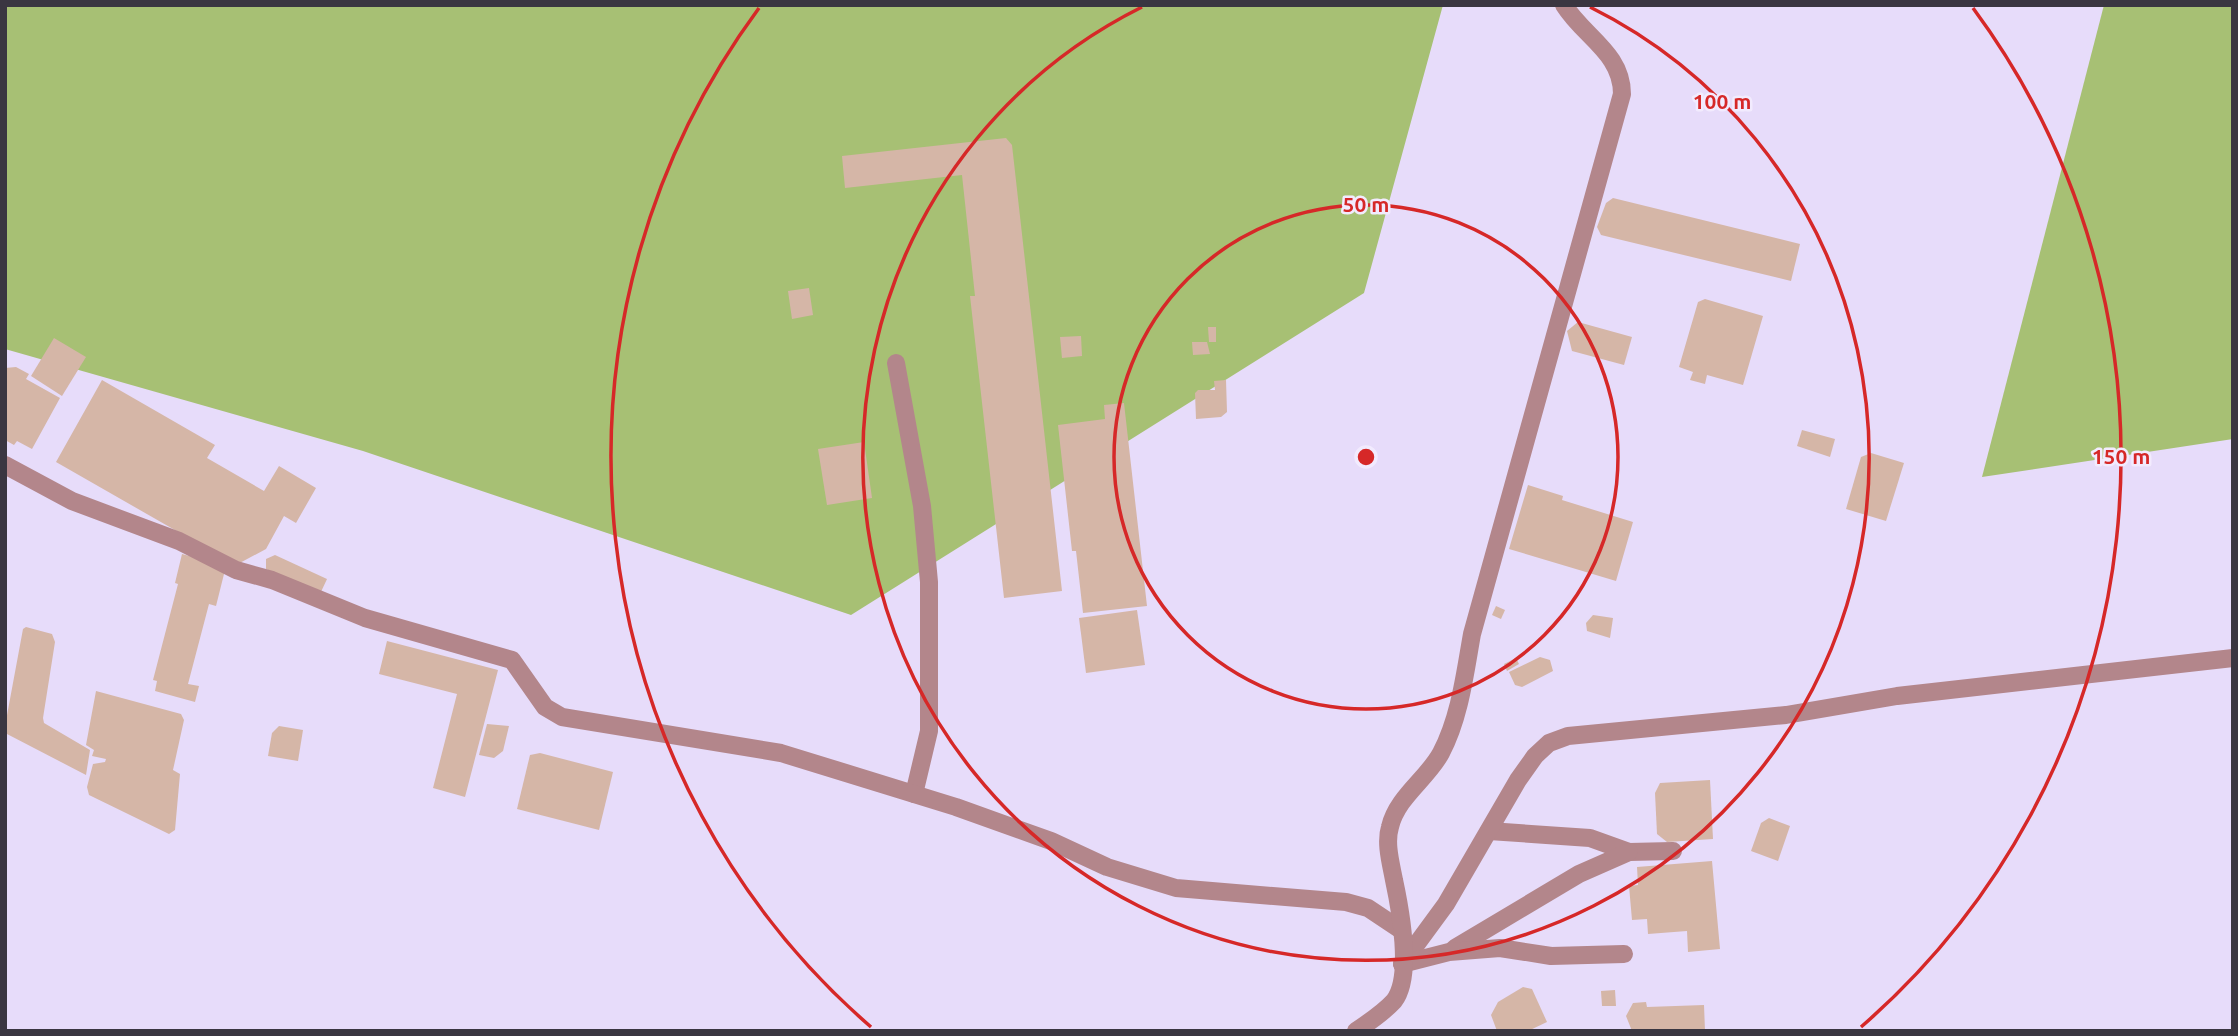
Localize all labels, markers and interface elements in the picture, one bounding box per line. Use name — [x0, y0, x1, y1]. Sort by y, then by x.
text: 100 m — [1693, 89, 1751, 113]
text: 50 m — [1343, 192, 1389, 216]
text: 150 m — [2092, 444, 2150, 468]
centre of rings — [1354, 445, 1378, 469]

